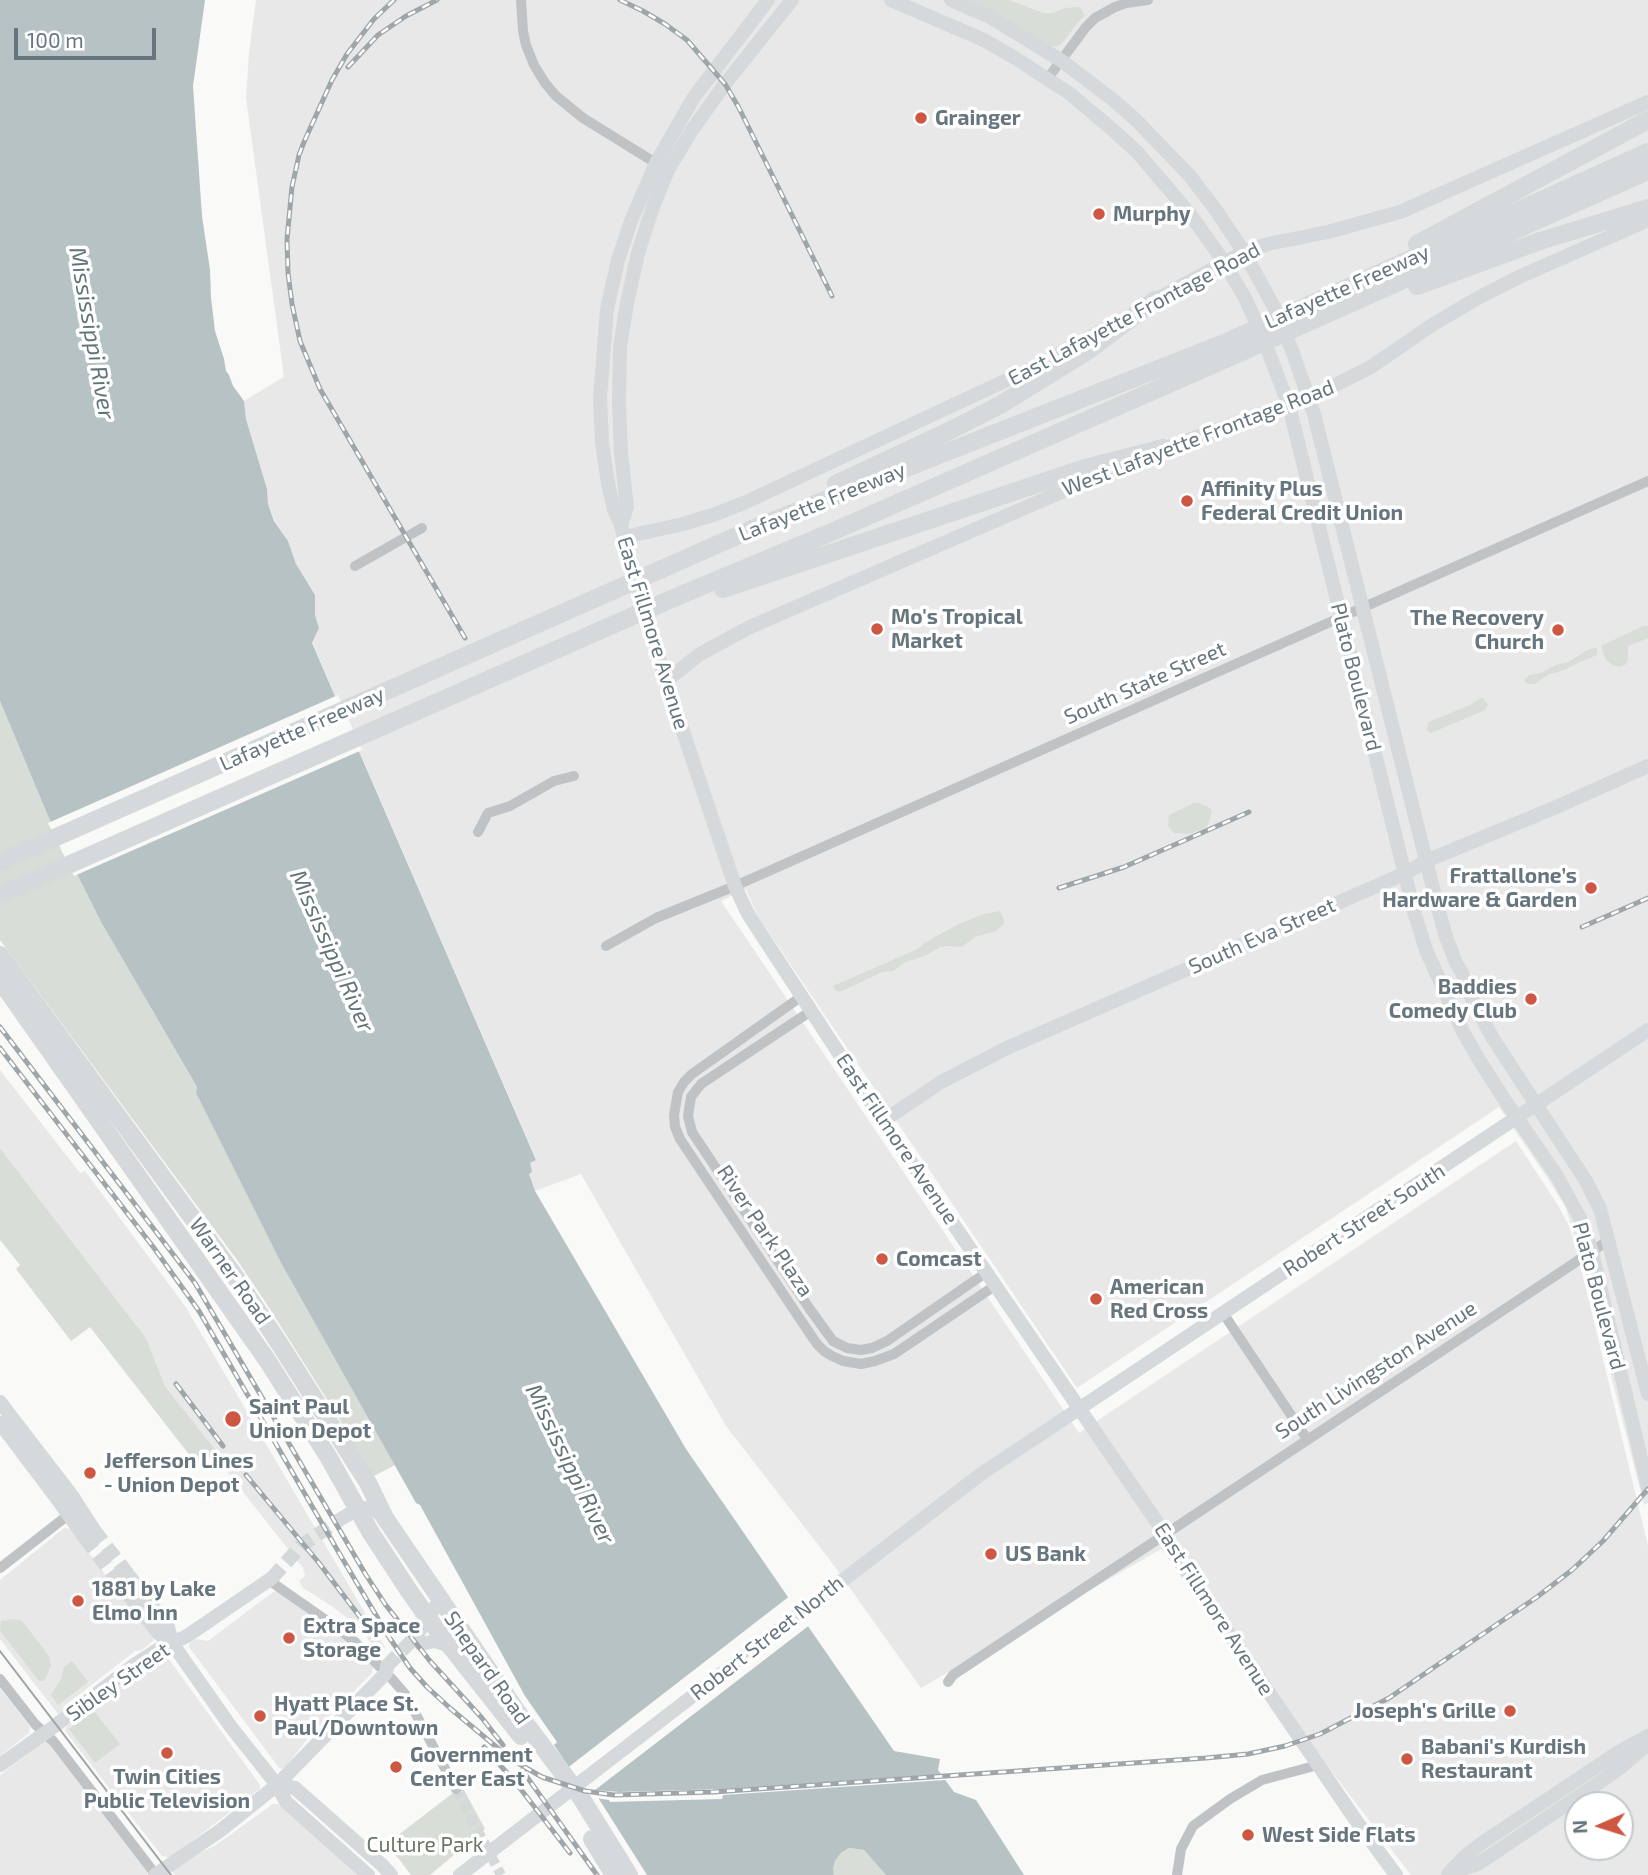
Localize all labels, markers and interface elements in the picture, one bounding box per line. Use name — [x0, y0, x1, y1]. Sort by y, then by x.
scale bar — [18, 14, 159, 58]
text: 100 m — [27, 27, 84, 52]
place label: Grainger — [935, 105, 1021, 131]
marker: Grainger — [913, 110, 929, 126]
place label: Murphy — [1113, 201, 1191, 227]
marker: Murphy — [1091, 206, 1107, 222]
street label: East Lafayette Frontage Road — [1004, 237, 1264, 391]
street label: Lafayette Freeway — [1261, 239, 1433, 335]
water label: Mississippi River — [63, 245, 121, 421]
street label: West Lafayette Frontage Road — [1059, 374, 1337, 502]
street label: Lafayette Freeway — [735, 457, 909, 547]
place label: Affinity Plus Federal Credit Union — [1201, 476, 1403, 526]
marker: Affinity Plus Federal Credit Union — [1179, 493, 1195, 509]
street label: East Fillmore Avenue — [612, 533, 694, 733]
street label: Plato Boulevard — [1325, 600, 1387, 754]
place label: Mo's Tropical Market — [891, 604, 1023, 654]
place label: The Recovery Church — [1410, 605, 1544, 655]
marker: Mo's Tropical Market — [869, 621, 885, 637]
marker: The Recovery Church — [1550, 622, 1566, 638]
street label: South State Street — [1060, 636, 1230, 730]
street label: Lafayette Freeway — [216, 681, 388, 777]
place label: Frattallone’s Hardware & Garden — [1382, 863, 1577, 913]
water label: Mississippi River — [284, 866, 380, 1036]
marker: Frattallone’s Hardware & Garden — [1583, 880, 1599, 896]
street label: South Eva Street — [1185, 892, 1339, 980]
place label: Baddies Comedy Club — [1389, 974, 1517, 1024]
marker: Baddies Comedy Club — [1523, 991, 1539, 1007]
street label: East Fillmore Avenue — [831, 1049, 963, 1229]
street label: Robert Street South — [1278, 1158, 1450, 1282]
street label: River Park Plaza — [712, 1160, 818, 1302]
street label: Warner Road — [184, 1213, 276, 1329]
street label: Plato Boulevard — [1567, 1219, 1631, 1373]
place label: Comcast — [896, 1246, 982, 1272]
marker: Comcast — [874, 1251, 890, 1267]
place label: American Red Cross — [1110, 1274, 1208, 1324]
marker: American Red Cross — [1088, 1291, 1104, 1307]
street label: South Livingston Avenue — [1271, 1296, 1481, 1444]
water label: Mississippi River — [519, 1380, 621, 1548]
place label: Saint Paul Union Depot — [249, 1394, 371, 1444]
marker: Saint Paul Union Depot — [223, 1409, 243, 1429]
place label: Jefferson Lines - Union Depot — [104, 1448, 254, 1498]
marker: Jefferson Lines - Union Depot — [82, 1465, 98, 1481]
street label: East Fillmore Avenue — [1149, 1518, 1279, 1700]
place label: US Bank — [1005, 1541, 1086, 1567]
marker: US Bank — [983, 1546, 999, 1562]
street label: Robert Street North — [685, 1570, 849, 1706]
place label: 1881 by Lake Elmo Inn — [92, 1576, 216, 1626]
marker: 1881 by Lake Elmo Inn — [70, 1593, 86, 1609]
street label: Shepard Road — [439, 1607, 535, 1729]
place label: Extra Space Storage — [303, 1613, 420, 1663]
marker: Extra Space Storage — [281, 1630, 297, 1646]
street label: Sibley Street — [61, 1637, 175, 1727]
place label: Hyatt Place St. Paul/Downtown — [274, 1691, 438, 1741]
place label: Joseph's Grille — [1354, 1698, 1496, 1724]
marker: Joseph's Grille — [1502, 1703, 1518, 1719]
marker: Hyatt Place St. Paul/Downtown — [252, 1708, 268, 1724]
place label: Babani's Kurdish Restaurant — [1421, 1734, 1586, 1784]
place label: Government Center East — [410, 1742, 533, 1792]
marker: Twin Cities Public Television — [159, 1745, 175, 1761]
marker: Babani's Kurdish Restaurant — [1399, 1751, 1415, 1767]
marker: Government Center East — [388, 1759, 404, 1775]
place label: Twin Cities Public Television — [84, 1764, 250, 1814]
north arrow — [1564, 1791, 1634, 1861]
text: N — [1568, 1820, 1591, 1834]
place label: West Side Flats — [1262, 1822, 1416, 1848]
marker: West Side Flats — [1240, 1827, 1256, 1843]
park label: Culture Park — [366, 1832, 484, 1858]

